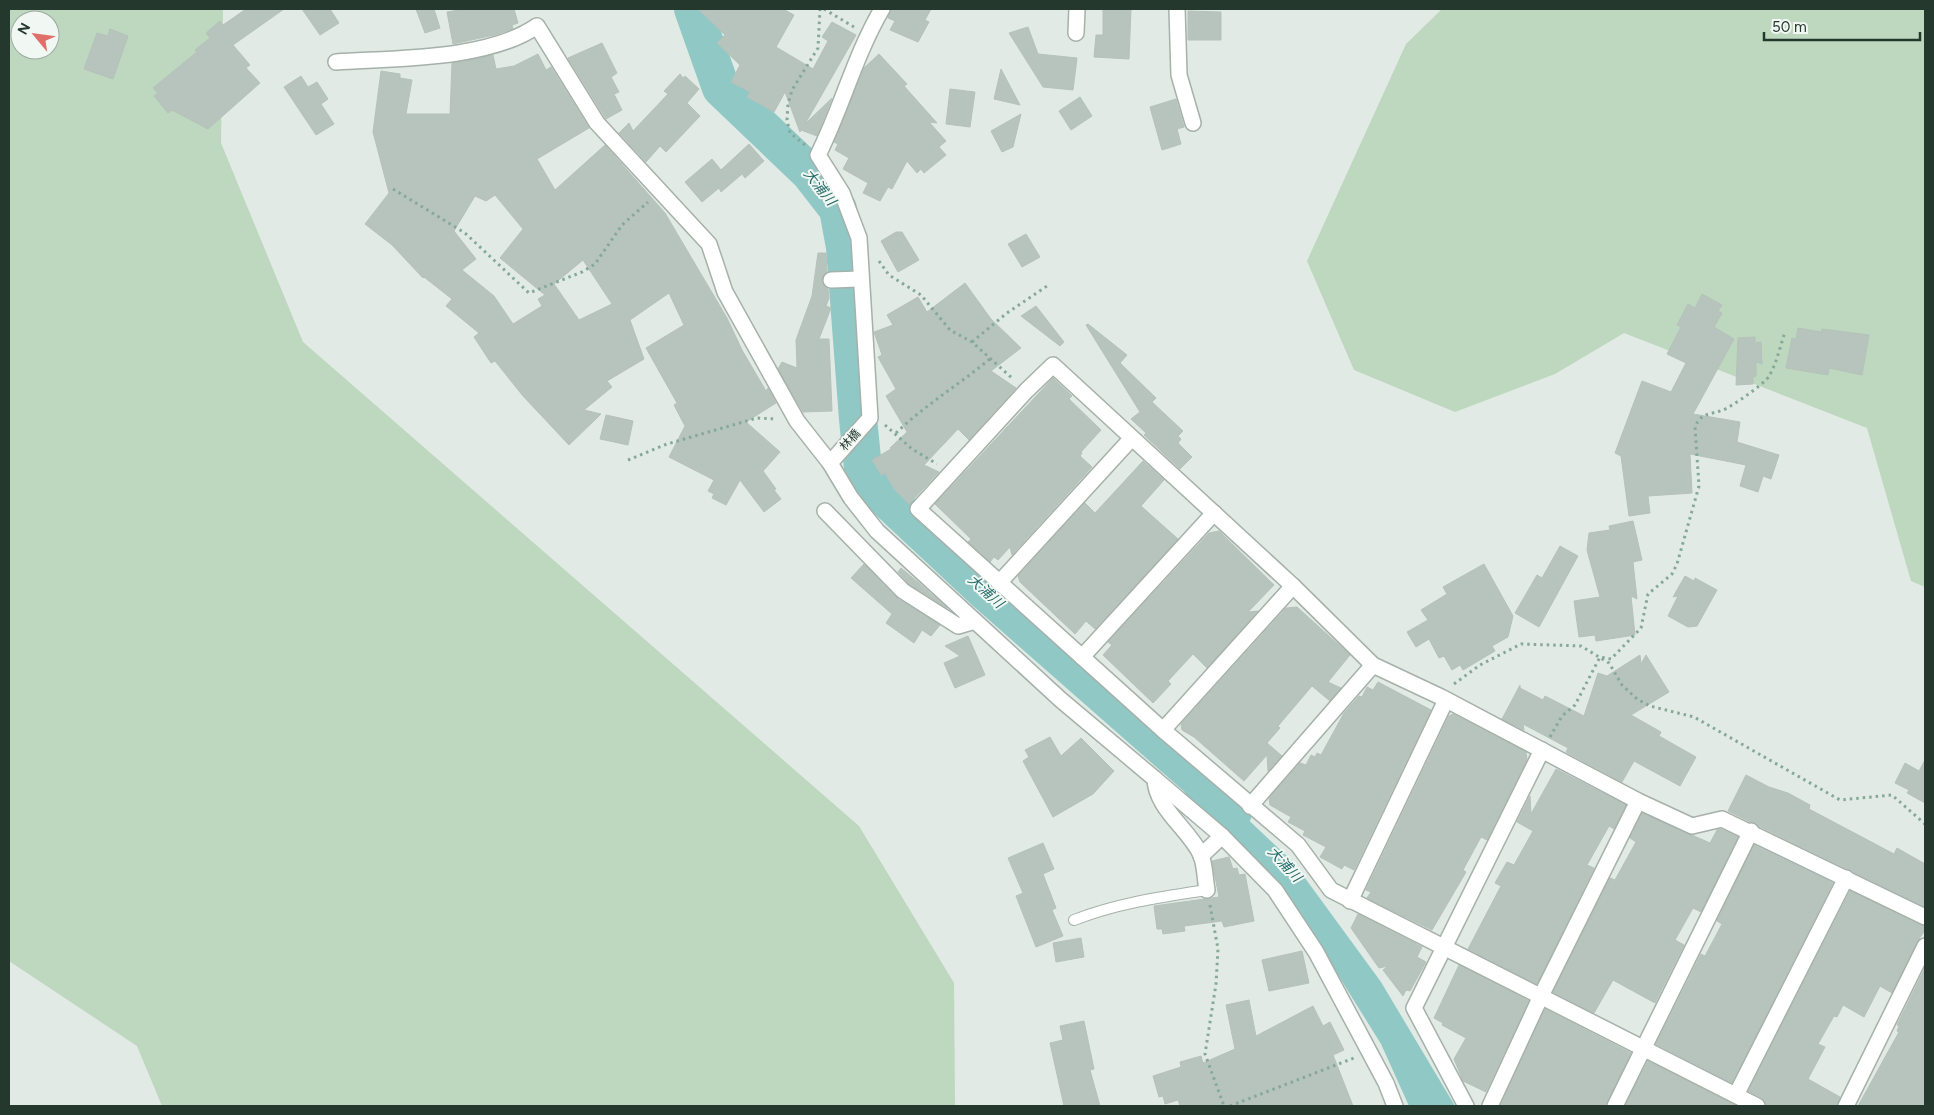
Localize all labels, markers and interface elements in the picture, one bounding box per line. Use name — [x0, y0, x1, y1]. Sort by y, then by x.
north arrow — [10, 10, 60, 60]
scale bar — [1764, 10, 1920, 42]
text: 50 m — [1772, 18, 1807, 36]
text: N — [14, 20, 34, 38]
water label: 大浦川 — [800, 166, 841, 211]
street label: 林橋 — [837, 426, 863, 454]
water label: 大浦川 — [964, 571, 1008, 613]
water label: 大浦川 — [1264, 843, 1307, 887]

